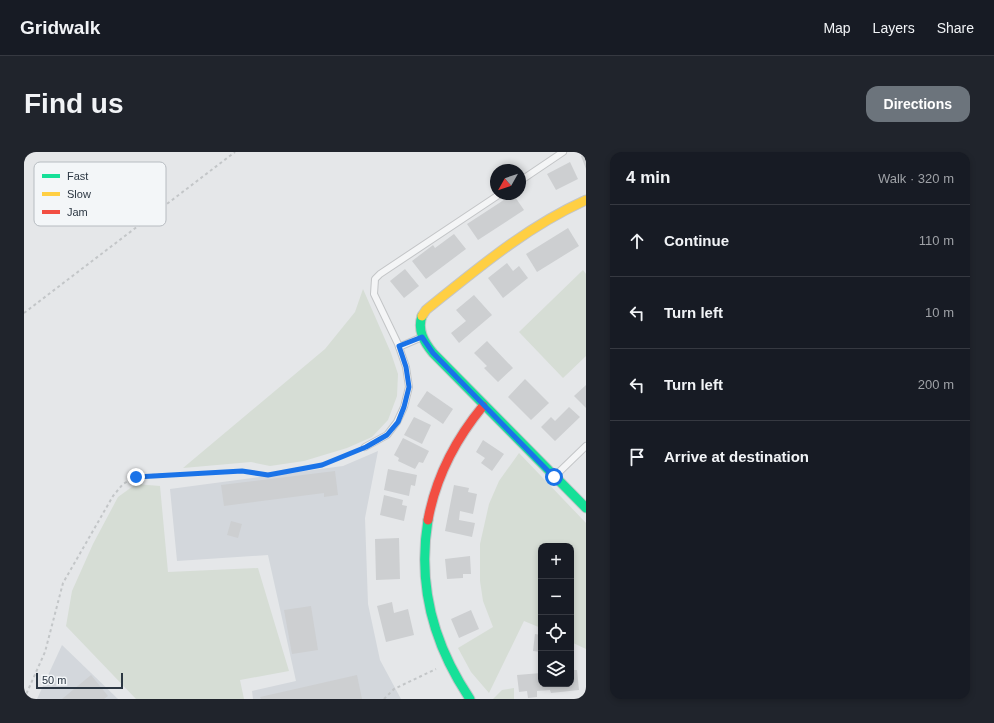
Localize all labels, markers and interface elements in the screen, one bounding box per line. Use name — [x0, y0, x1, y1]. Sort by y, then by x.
text: Gridwalk — [20, 17, 100, 38]
text: Map — [823, 20, 851, 36]
text: Layers — [873, 20, 915, 36]
text: Share — [937, 20, 974, 36]
button: Directions — [866, 86, 970, 122]
text: Find us — [24, 88, 124, 119]
legend — [34, 162, 166, 226]
north arrow — [490, 164, 526, 200]
text: 4 min — [626, 168, 670, 187]
text: Fast — [67, 170, 88, 182]
text: Walk · 320 m — [878, 171, 954, 186]
text: Slow — [67, 188, 91, 200]
text: Jam — [67, 206, 88, 218]
icon: ahead — [626, 230, 648, 252]
text: Continue — [664, 232, 729, 249]
text: 110 m — [919, 233, 954, 248]
icon: left — [626, 302, 648, 324]
text: Turn left — [664, 304, 723, 321]
text: 10 m — [925, 305, 954, 320]
icon: left — [626, 374, 648, 396]
text: Turn left — [664, 376, 723, 393]
text: 200 m — [918, 377, 954, 392]
icon: arrive — [626, 446, 648, 468]
text: Arrive at destination — [664, 448, 809, 465]
route end — [127, 468, 145, 486]
route start — [545, 468, 563, 486]
map controls — [538, 543, 574, 687]
button: + — [538, 543, 574, 579]
button: − — [538, 579, 574, 615]
button: locate — [538, 615, 574, 651]
button: layers — [538, 651, 574, 687]
scale bar — [36, 671, 123, 690]
text: 50 m — [42, 674, 66, 686]

